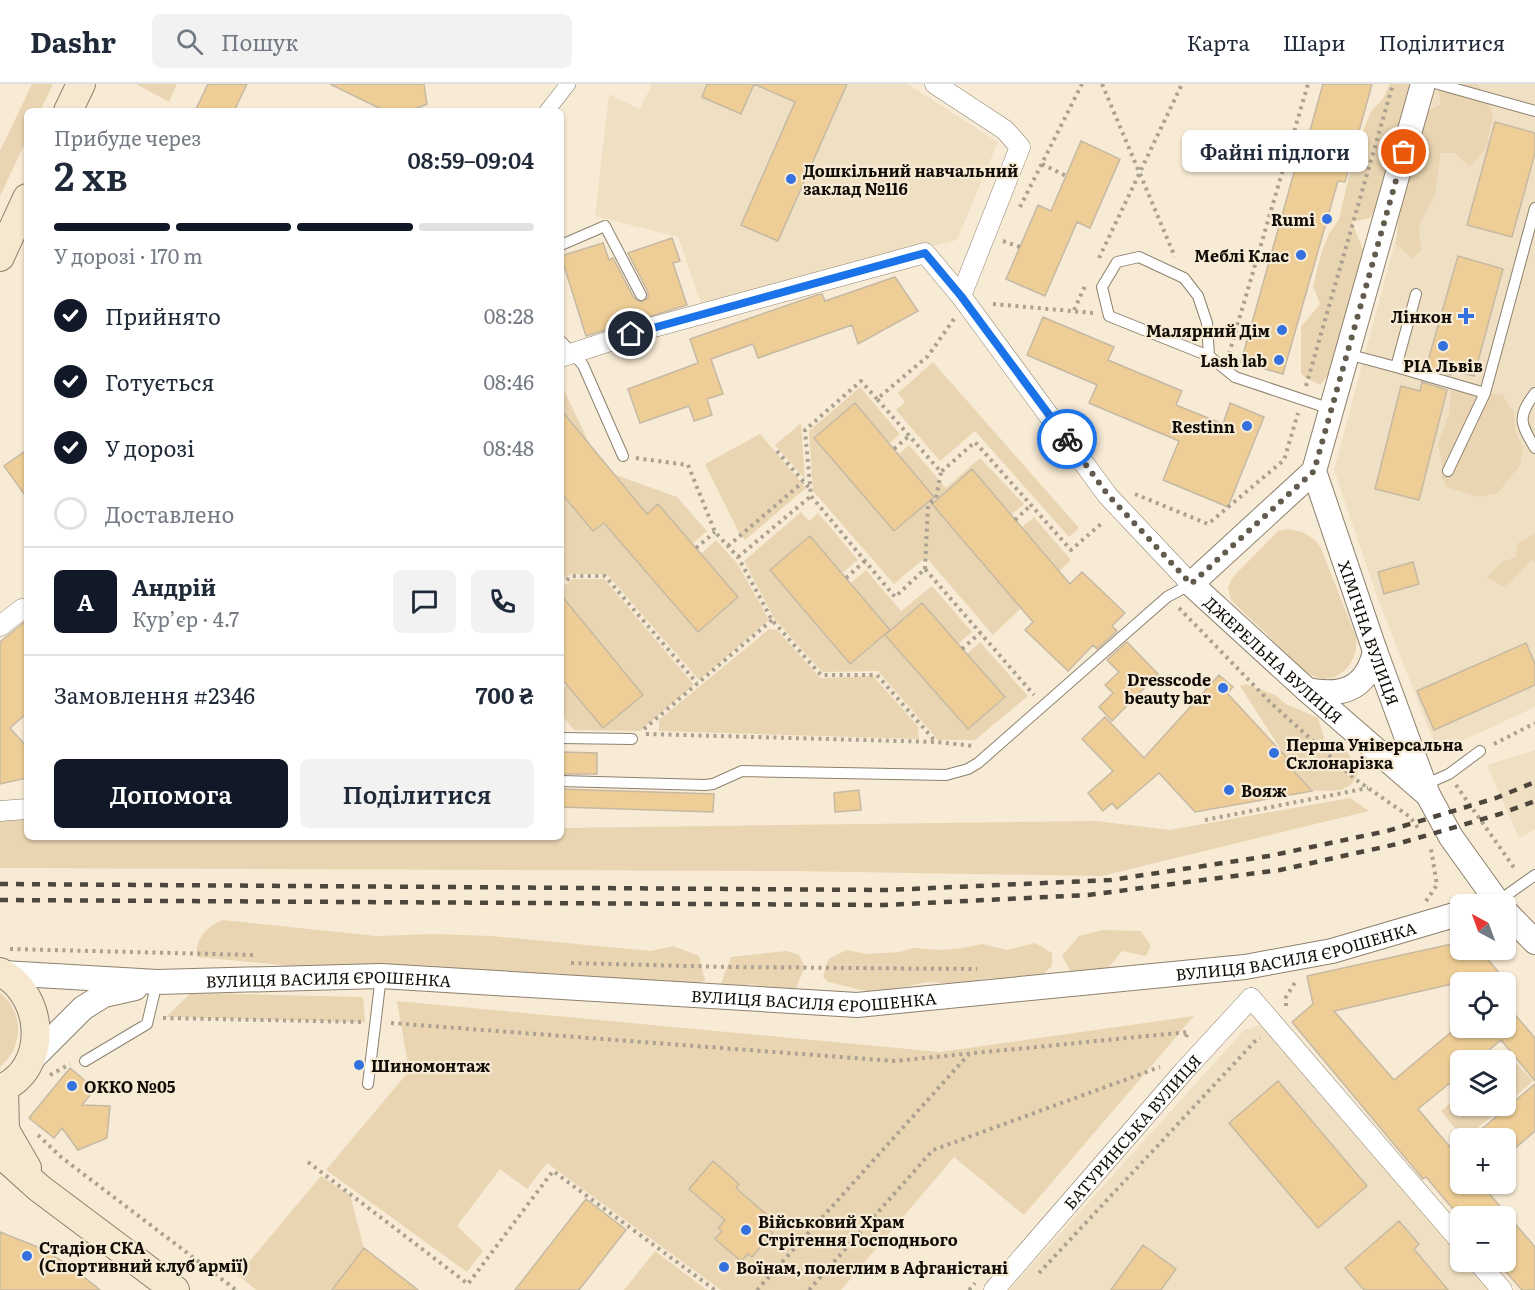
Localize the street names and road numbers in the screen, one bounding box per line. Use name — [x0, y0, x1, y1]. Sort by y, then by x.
street label: ХІМІЧНА ВУЛИЦЯ — [1333, 557, 1406, 709]
street label: ДЖЕРЕЛЬНА ВУЛИЦЯ — [1199, 590, 1349, 728]
street label: ВУЛИЦЯ ВАСИЛЯ ЄРОШЕНКА — [1174, 915, 1419, 986]
street label: ВУЛИЦЯ ВАСИЛЯ ЄРОШЕНКА — [206, 964, 452, 993]
street label: ВУЛИЦЯ ВАСИЛЯ ЄРОШЕНКА — [691, 983, 938, 1017]
street label: БАТУРИНСЬКА ВУЛИЦЯ — [1057, 1049, 1206, 1214]

